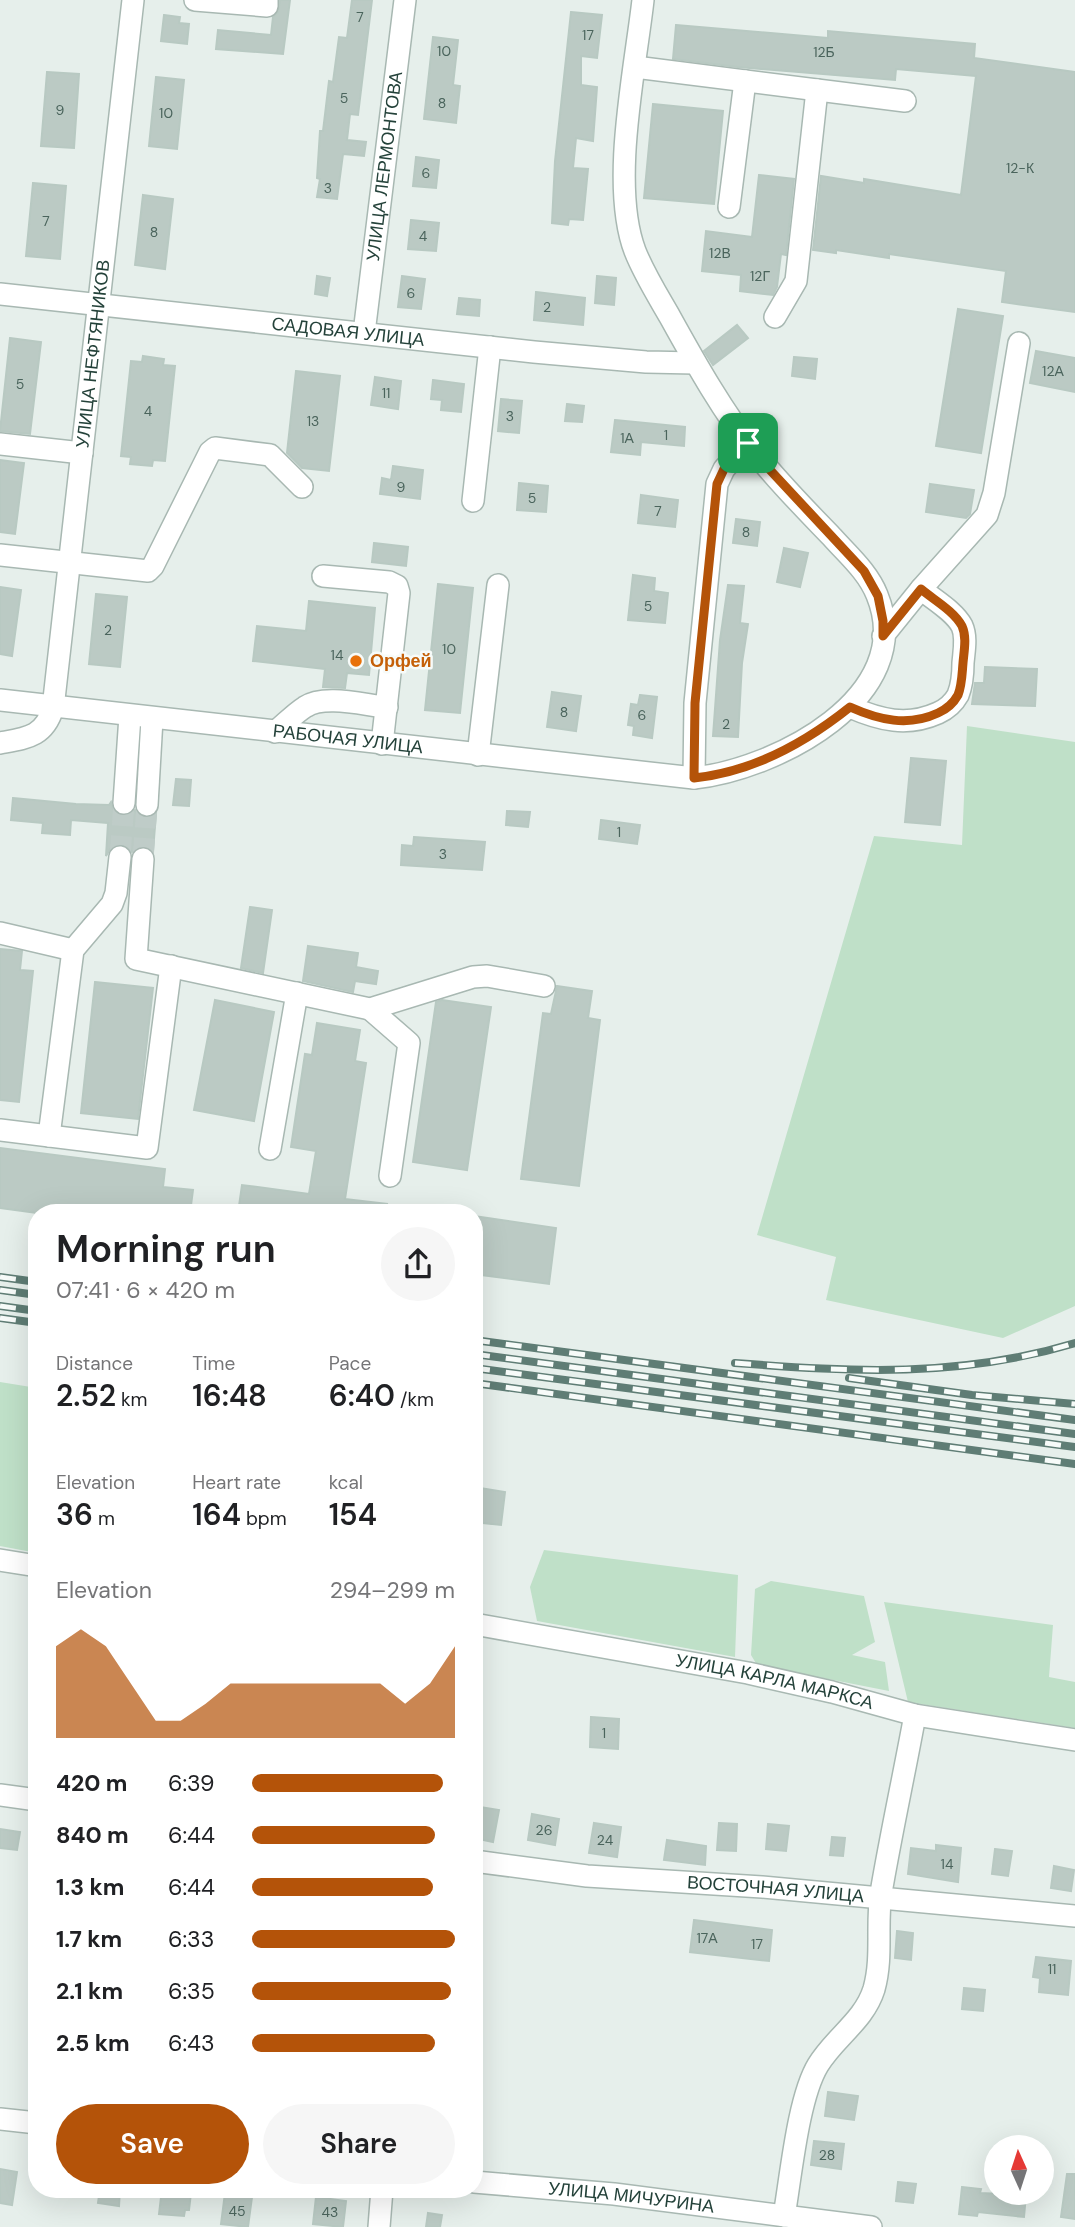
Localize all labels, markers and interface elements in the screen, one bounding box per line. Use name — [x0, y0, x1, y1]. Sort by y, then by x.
house number: 7 — [356, 8, 364, 26]
house number: 17 — [582, 26, 594, 44]
house number: 10 — [437, 42, 451, 60]
house number: 12Б — [813, 43, 835, 61]
street label: УЛИЦА ЛЕРМОНТОВА — [361, 70, 408, 263]
house number: 5 — [340, 89, 348, 107]
house number: 8 — [438, 94, 446, 112]
house number: 9 — [56, 101, 65, 119]
house number: 10 — [159, 104, 173, 122]
house number: 12-К — [1006, 159, 1035, 177]
house number: 6 — [422, 164, 430, 182]
house number: 3 — [324, 179, 332, 197]
house number: 7 — [42, 212, 50, 230]
house number: 8 — [150, 223, 158, 241]
house number: 4 — [419, 227, 428, 245]
house number: 12В — [709, 244, 731, 262]
street label: УЛИЦА НЕФТЯНИКОВ — [70, 258, 116, 449]
house number: 12Г — [750, 267, 770, 285]
house number: 6 — [407, 284, 415, 302]
house number: 2 — [543, 298, 551, 316]
street label: САДОВАЯ УЛИЦА — [270, 312, 426, 352]
house number: 12А — [1042, 362, 1065, 380]
house number: 5 — [16, 375, 24, 393]
house number: 11 — [382, 384, 390, 402]
house number: 4 — [144, 402, 153, 420]
house number: 3 — [506, 407, 514, 425]
house number: 13 — [307, 412, 319, 430]
pin — [718, 413, 778, 473]
icon: arrive — [729, 424, 767, 462]
house number: 1 — [664, 426, 668, 444]
house number: 1А — [620, 429, 635, 447]
house number: 9 — [397, 478, 406, 496]
house number: 5 — [528, 489, 536, 507]
house number: 7 — [654, 502, 662, 520]
house number: 8 — [742, 523, 750, 541]
house number: 5 — [644, 597, 652, 615]
house number: 2 — [104, 621, 112, 639]
house number: 10 — [442, 640, 456, 658]
house number: 14 — [331, 646, 344, 664]
place label: Орфей — [370, 649, 432, 673]
marker: Орфей — [348, 653, 364, 669]
house number: 8 — [560, 703, 568, 721]
house number: 6 — [638, 706, 646, 724]
house number: 2 — [722, 715, 730, 733]
street label: РАБОЧАЯ УЛИЦА — [272, 719, 424, 759]
house number: 1 — [617, 823, 621, 841]
house number: 3 — [439, 845, 447, 863]
text: Morning run — [56, 1224, 276, 1274]
button: share — [381, 1227, 455, 1301]
text: 07:41 · 6 × 420 m — [56, 1275, 235, 1305]
text: Distance — [56, 1351, 133, 1376]
text: Time — [192, 1351, 235, 1376]
text: Pace — [329, 1351, 371, 1376]
text: 2.52 — [56, 1376, 116, 1415]
text: 16:48 — [192, 1376, 267, 1415]
text: 6:40 — [329, 1376, 395, 1415]
text: km — [116, 1387, 148, 1412]
text: /km — [395, 1387, 434, 1412]
text: Elevation — [56, 1470, 135, 1495]
text: Heart rate — [192, 1470, 281, 1495]
text: kcal — [329, 1470, 363, 1495]
text: 36 — [56, 1495, 93, 1534]
text: 164 — [192, 1495, 241, 1534]
text: 154 — [329, 1495, 377, 1534]
text: m — [93, 1506, 115, 1531]
text: bpm — [241, 1506, 287, 1531]
text: Elevation — [56, 1575, 152, 1605]
text: 294–299 m — [330, 1575, 455, 1605]
street label: УЛИЦА КАРЛА МАРКСА — [674, 1648, 876, 1715]
house number: 1 — [602, 1724, 606, 1742]
text: 420 m — [56, 1768, 127, 1798]
text: 6:39 — [168, 1768, 214, 1798]
text: 840 m — [56, 1820, 129, 1850]
text: 6:44 — [168, 1820, 215, 1850]
house number: 26 — [536, 1821, 552, 1839]
house number: 24 — [597, 1831, 614, 1849]
house number: 14 — [941, 1855, 954, 1873]
street label: ВОСТОЧНАЯ УЛИЦА — [686, 1870, 865, 1908]
text: 1.3 km — [56, 1872, 124, 1902]
text: 6:44 — [168, 1872, 215, 1902]
text: 1.7 km — [56, 1924, 122, 1954]
text: 6:33 — [168, 1924, 214, 1954]
house number: 17А — [696, 1929, 718, 1947]
house number: 17 — [751, 1935, 763, 1953]
house number: 11 — [1048, 1960, 1056, 1978]
text: 2.1 km — [56, 1976, 123, 2006]
text: 6:35 — [168, 1976, 215, 2006]
text: 2.5 km — [56, 2028, 130, 2058]
text: 6:43 — [168, 2028, 215, 2058]
button: Save — [56, 2104, 249, 2184]
button: Share — [263, 2104, 455, 2184]
north arrow — [984, 2135, 1054, 2205]
map controls — [984, 2135, 1054, 2205]
house number: 28 — [819, 2146, 835, 2164]
street label: УЛИЦА МИЧУРИНА — [547, 2176, 716, 2219]
house number: 45 — [228, 2202, 246, 2220]
house number: 43 — [322, 2203, 338, 2221]

